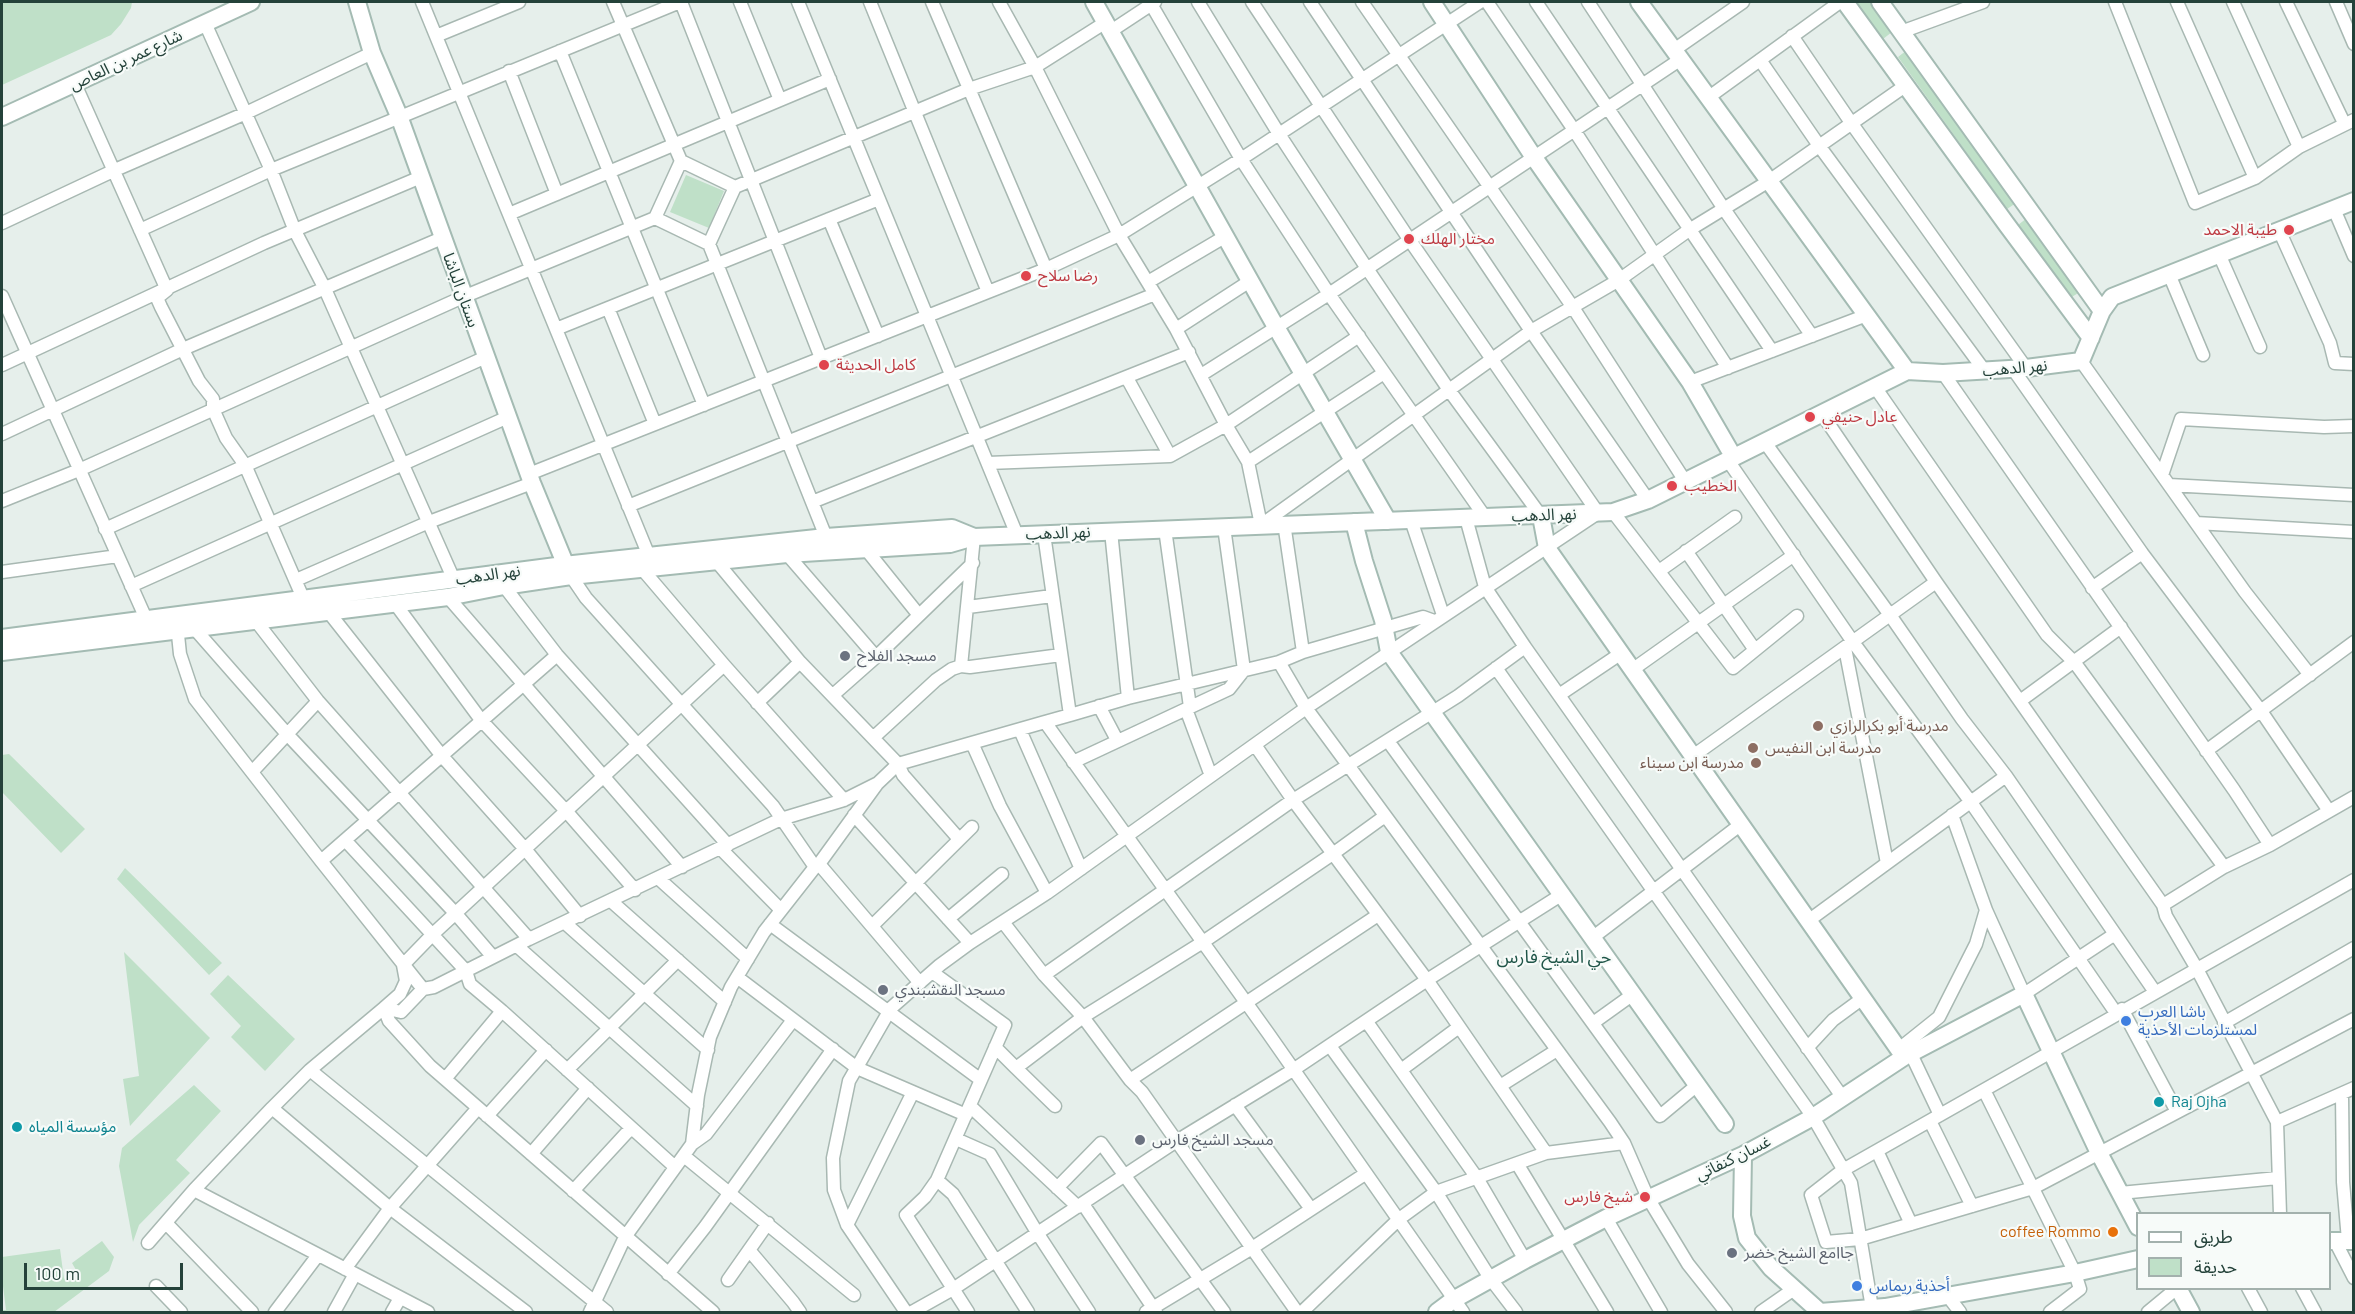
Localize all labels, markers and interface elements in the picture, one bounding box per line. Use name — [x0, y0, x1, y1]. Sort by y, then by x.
street label: شارع عمر بن العاص — [67, 25, 185, 95]
place label: طيبة الاحمد — [2203, 220, 2277, 240]
marker: طيبة الاحمد — [2282, 223, 2296, 237]
place label: مختار الهلك — [1421, 229, 1495, 249]
marker: مختار الهلك — [1402, 232, 1416, 246]
street label: بستان الباشا — [439, 250, 483, 330]
place label: رضا سلاح — [1038, 266, 1098, 286]
marker: رضا سلاح — [1019, 269, 1033, 283]
place label: كامل الحديثة — [836, 355, 916, 375]
street label: نهر الدهب — [1982, 356, 2048, 380]
marker: كامل الحديثة — [817, 358, 831, 372]
place label: عادل حنيفي — [1822, 407, 1897, 427]
marker: عادل حنيفي — [1803, 410, 1817, 424]
place label: الخطيب — [1684, 476, 1737, 496]
marker: الخطيب — [1665, 479, 1679, 493]
street label: نهر الدهب — [1511, 504, 1577, 526]
street label: نهر الدهب — [1025, 522, 1091, 544]
street label: نهر الدهب — [454, 561, 522, 589]
place label: مسجد الفلاح — [857, 646, 937, 666]
marker: مسجد الفلاح — [838, 649, 852, 663]
place label: مدرسة أبو بكرالرازي — [1830, 716, 1949, 736]
marker: مدرسة أبو بكرالرازي — [1811, 719, 1825, 733]
place label: مدرسة ابن النفيس — [1765, 738, 1881, 758]
marker: مدرسة ابن النفيس — [1746, 741, 1760, 755]
place label: مدرسة ابن سيناء — [1640, 753, 1744, 773]
marker: مدرسة ابن سيناء — [1749, 756, 1763, 770]
district label: حي الشيخ فارس — [1497, 946, 1611, 968]
place label: مسجد النقشبندي — [895, 980, 1006, 1000]
marker: مسجد النقشبندي — [876, 983, 890, 997]
place label: باشا العرب لمستلزمات الأحذية — [2138, 1002, 2257, 1040]
marker: باشا العرب لمستلزمات الأحذية — [2119, 1014, 2133, 1028]
place label: Raj Ojha — [2171, 1092, 2227, 1112]
marker: Raj Ojha — [2152, 1095, 2166, 1109]
place label: مؤسسة المياه — [29, 1117, 116, 1137]
marker: مؤسسة المياه — [10, 1120, 24, 1134]
place label: مسجد الشيخ فارس — [1152, 1130, 1274, 1150]
street label: غسان كنفاتي — [1692, 1131, 1774, 1185]
marker: مسجد الشيخ فارس — [1133, 1133, 1147, 1147]
place label: شيخ فارس — [1564, 1187, 1633, 1207]
marker: شيخ فارس — [1638, 1190, 1652, 1204]
legend — [2136, 1212, 2331, 1290]
place label: coffee Rommo — [2000, 1222, 2101, 1242]
marker: coffee Rommo — [2106, 1225, 2120, 1239]
text: طريق — [2194, 1225, 2233, 1247]
place label: جاامع الشيخ خضر — [1744, 1243, 1854, 1263]
marker: جاامع الشيخ خضر — [1725, 1246, 1739, 1260]
scale bar — [27, 1251, 186, 1289]
text: حديقة — [2194, 1255, 2237, 1277]
text: 100 m — [35, 1262, 80, 1284]
place label: أحذية ريماس — [1869, 1276, 1950, 1296]
marker: أحذية ريماس — [1850, 1279, 1864, 1293]

